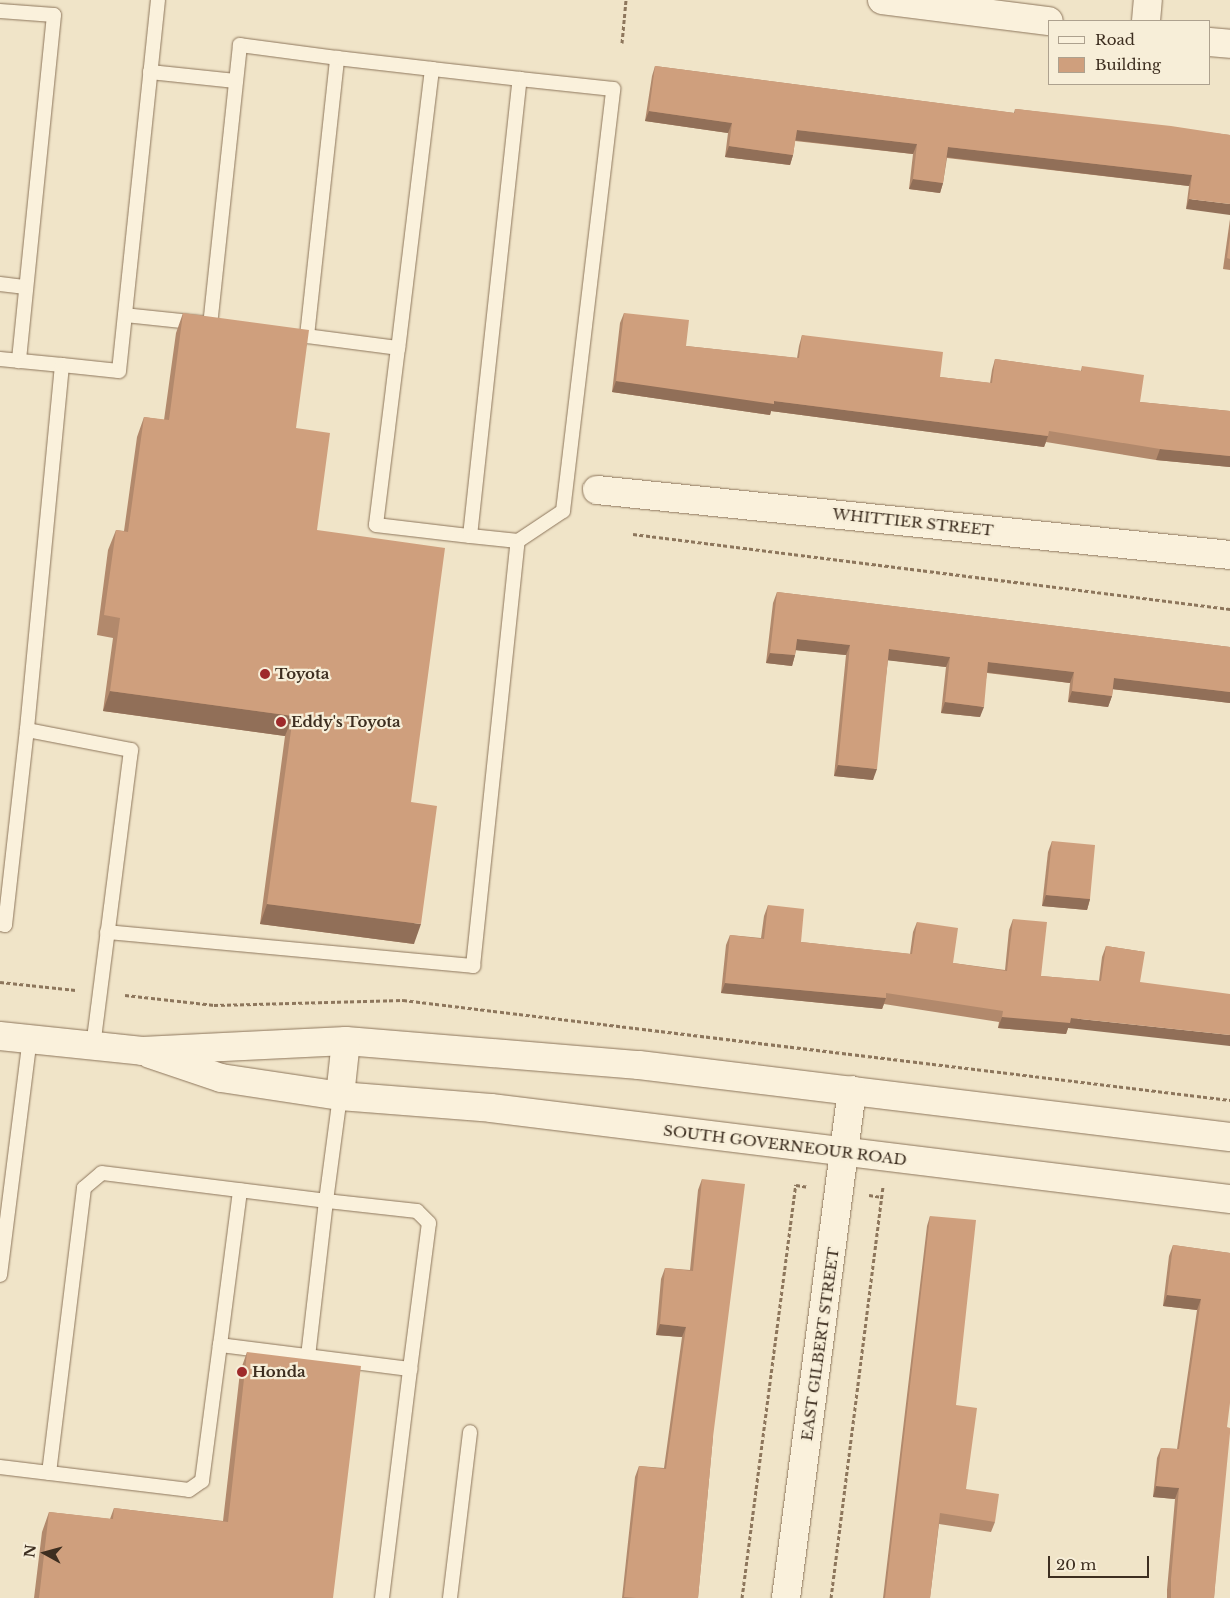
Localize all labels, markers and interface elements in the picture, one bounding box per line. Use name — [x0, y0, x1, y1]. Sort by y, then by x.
legend — [1048, 20, 1210, 85]
text: Road — [1095, 30, 1135, 49]
text: Building — [1095, 55, 1161, 74]
street label: WHITTIER STREET — [831, 505, 995, 539]
place label: Toyota — [275, 665, 329, 683]
marker: Toyota — [259, 668, 271, 680]
place label: Eddy's Toyota — [291, 713, 401, 731]
marker: Eddy's Toyota — [275, 716, 287, 728]
street label: SOUTH GOVERNEOUR ROAD — [662, 1121, 908, 1169]
street label: EAST GILBERT STREET — [797, 1246, 843, 1442]
place label: Honda — [252, 1363, 306, 1381]
marker: Honda — [236, 1366, 248, 1378]
north arrow — [20, 1528, 70, 1578]
text: N — [20, 1544, 40, 1559]
scale bar — [1050, 1546, 1151, 1578]
text: 20 m — [1056, 1555, 1096, 1574]

